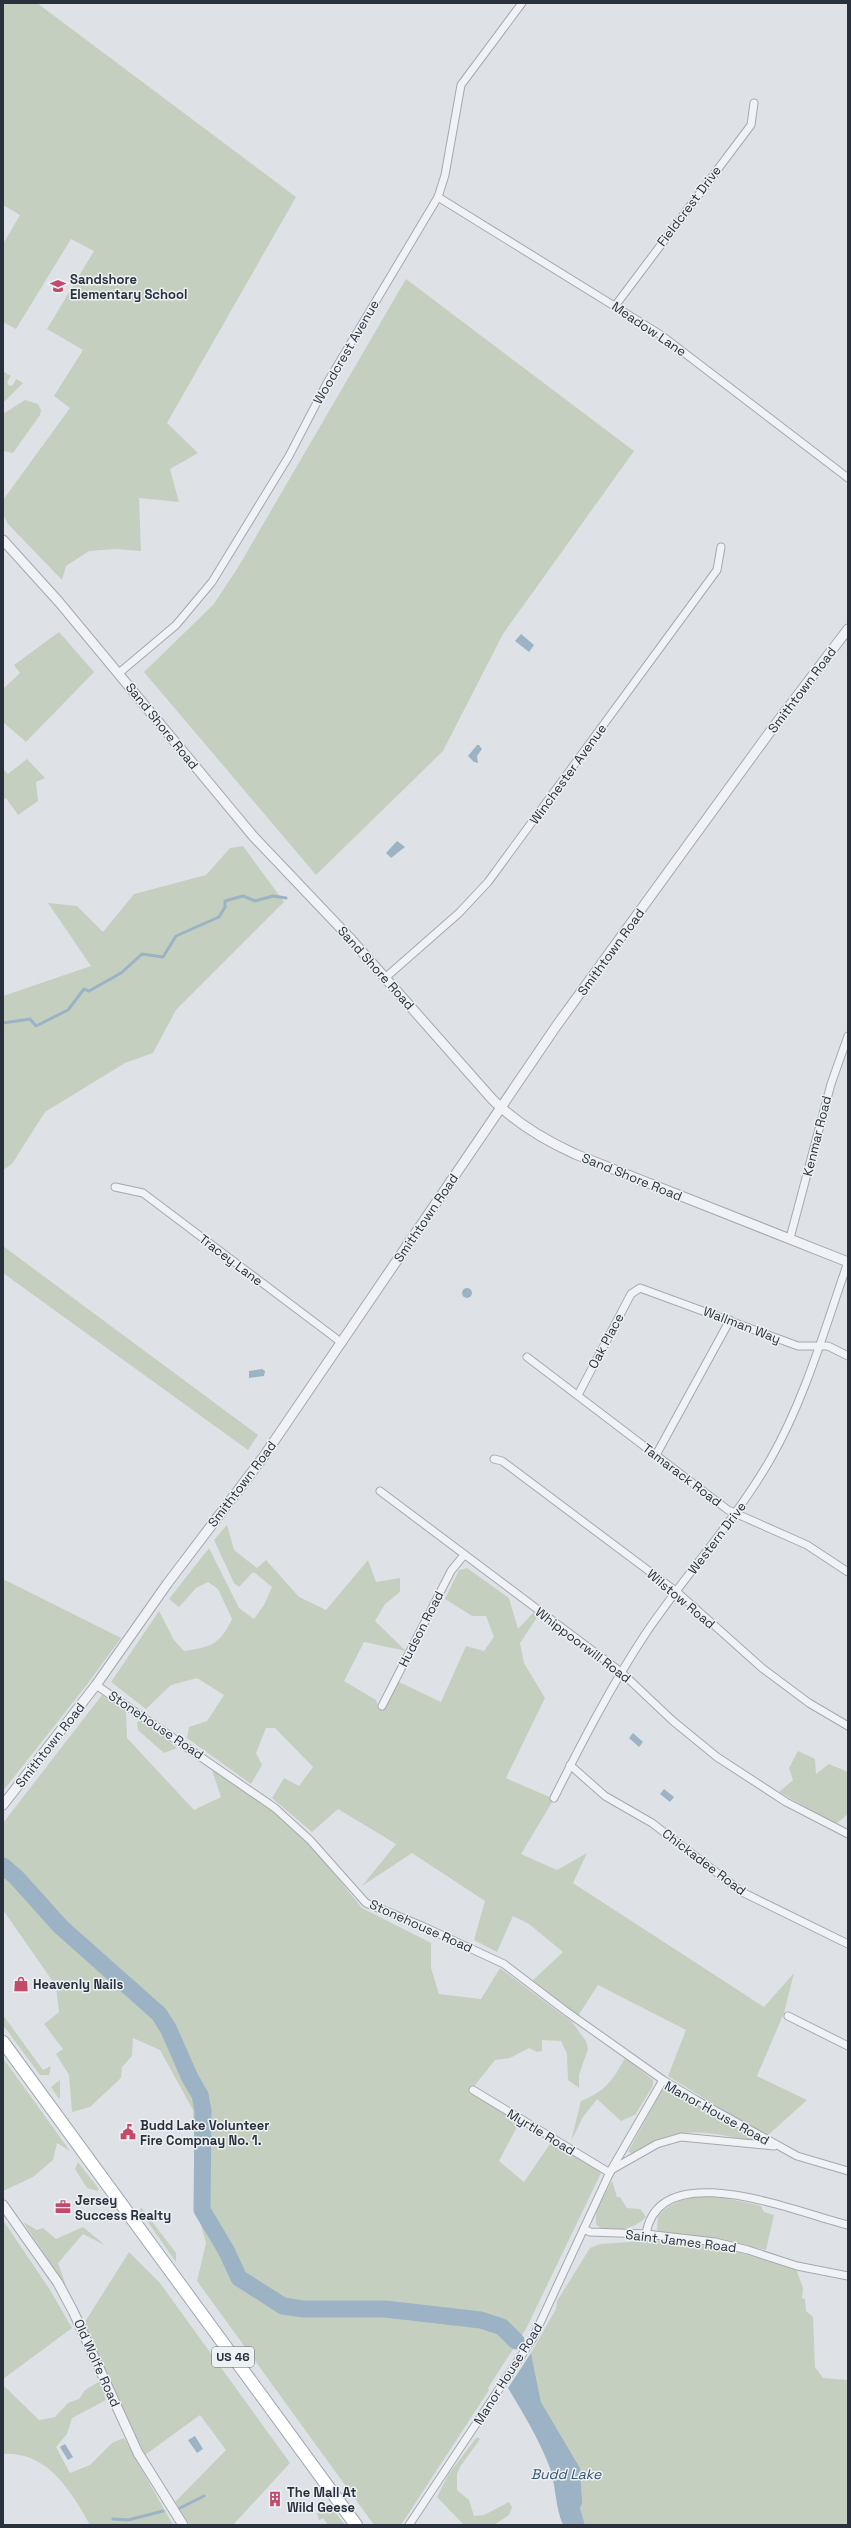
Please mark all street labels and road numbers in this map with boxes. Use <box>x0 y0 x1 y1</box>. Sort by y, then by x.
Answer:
street label: Fieldcrest Drive <box>653 162 725 250</box>
street label: Woodcrest Avenue <box>309 297 383 407</box>
street label: Meadow Lane <box>608 298 690 360</box>
street label: Smithtown Road <box>764 644 840 736</box>
street label: Sand Shore Road <box>122 679 202 773</box>
street label: Winchester Avenue <box>526 720 610 828</box>
street label: Smithtown Road <box>574 905 648 999</box>
street label: Sand Shore Road <box>334 923 418 1013</box>
street label: Kenmar Road <box>799 1094 835 1178</box>
street label: Sand Shore Road <box>579 1149 685 1205</box>
street label: Smithtown Road <box>390 1170 462 1266</box>
street label: Tracey Lane <box>196 1230 266 1290</box>
street label: Wallman Way <box>701 1302 783 1348</box>
street label: Oak Place <box>584 1310 628 1372</box>
street label: Smithtown Road <box>204 1438 280 1530</box>
street label: Tamarack Road <box>639 1440 725 1510</box>
street label: Western Drive <box>684 1498 750 1578</box>
street label: Wilstow Road <box>643 1566 719 1632</box>
street label: Hudson Road <box>395 1588 447 1670</box>
street label: Whippoorwill Road <box>532 1603 634 1687</box>
street label: Stonehouse Road <box>105 1687 207 1763</box>
street label: Smithtown Road <box>11 1699 89 1791</box>
street label: Chickadee Road <box>659 1825 749 1899</box>
street label: Stonehouse Road <box>367 1896 475 1956</box>
street label: Manor House Road <box>662 2077 772 2149</box>
street label: Myrtle Road <box>504 2105 578 2159</box>
street label: Saint James Road <box>625 2226 737 2256</box>
street label: Old Wolfe Road <box>70 2316 124 2410</box>
street label: Manor House Road <box>470 2320 546 2428</box>
road number: US 46 <box>212 2347 254 2367</box>

